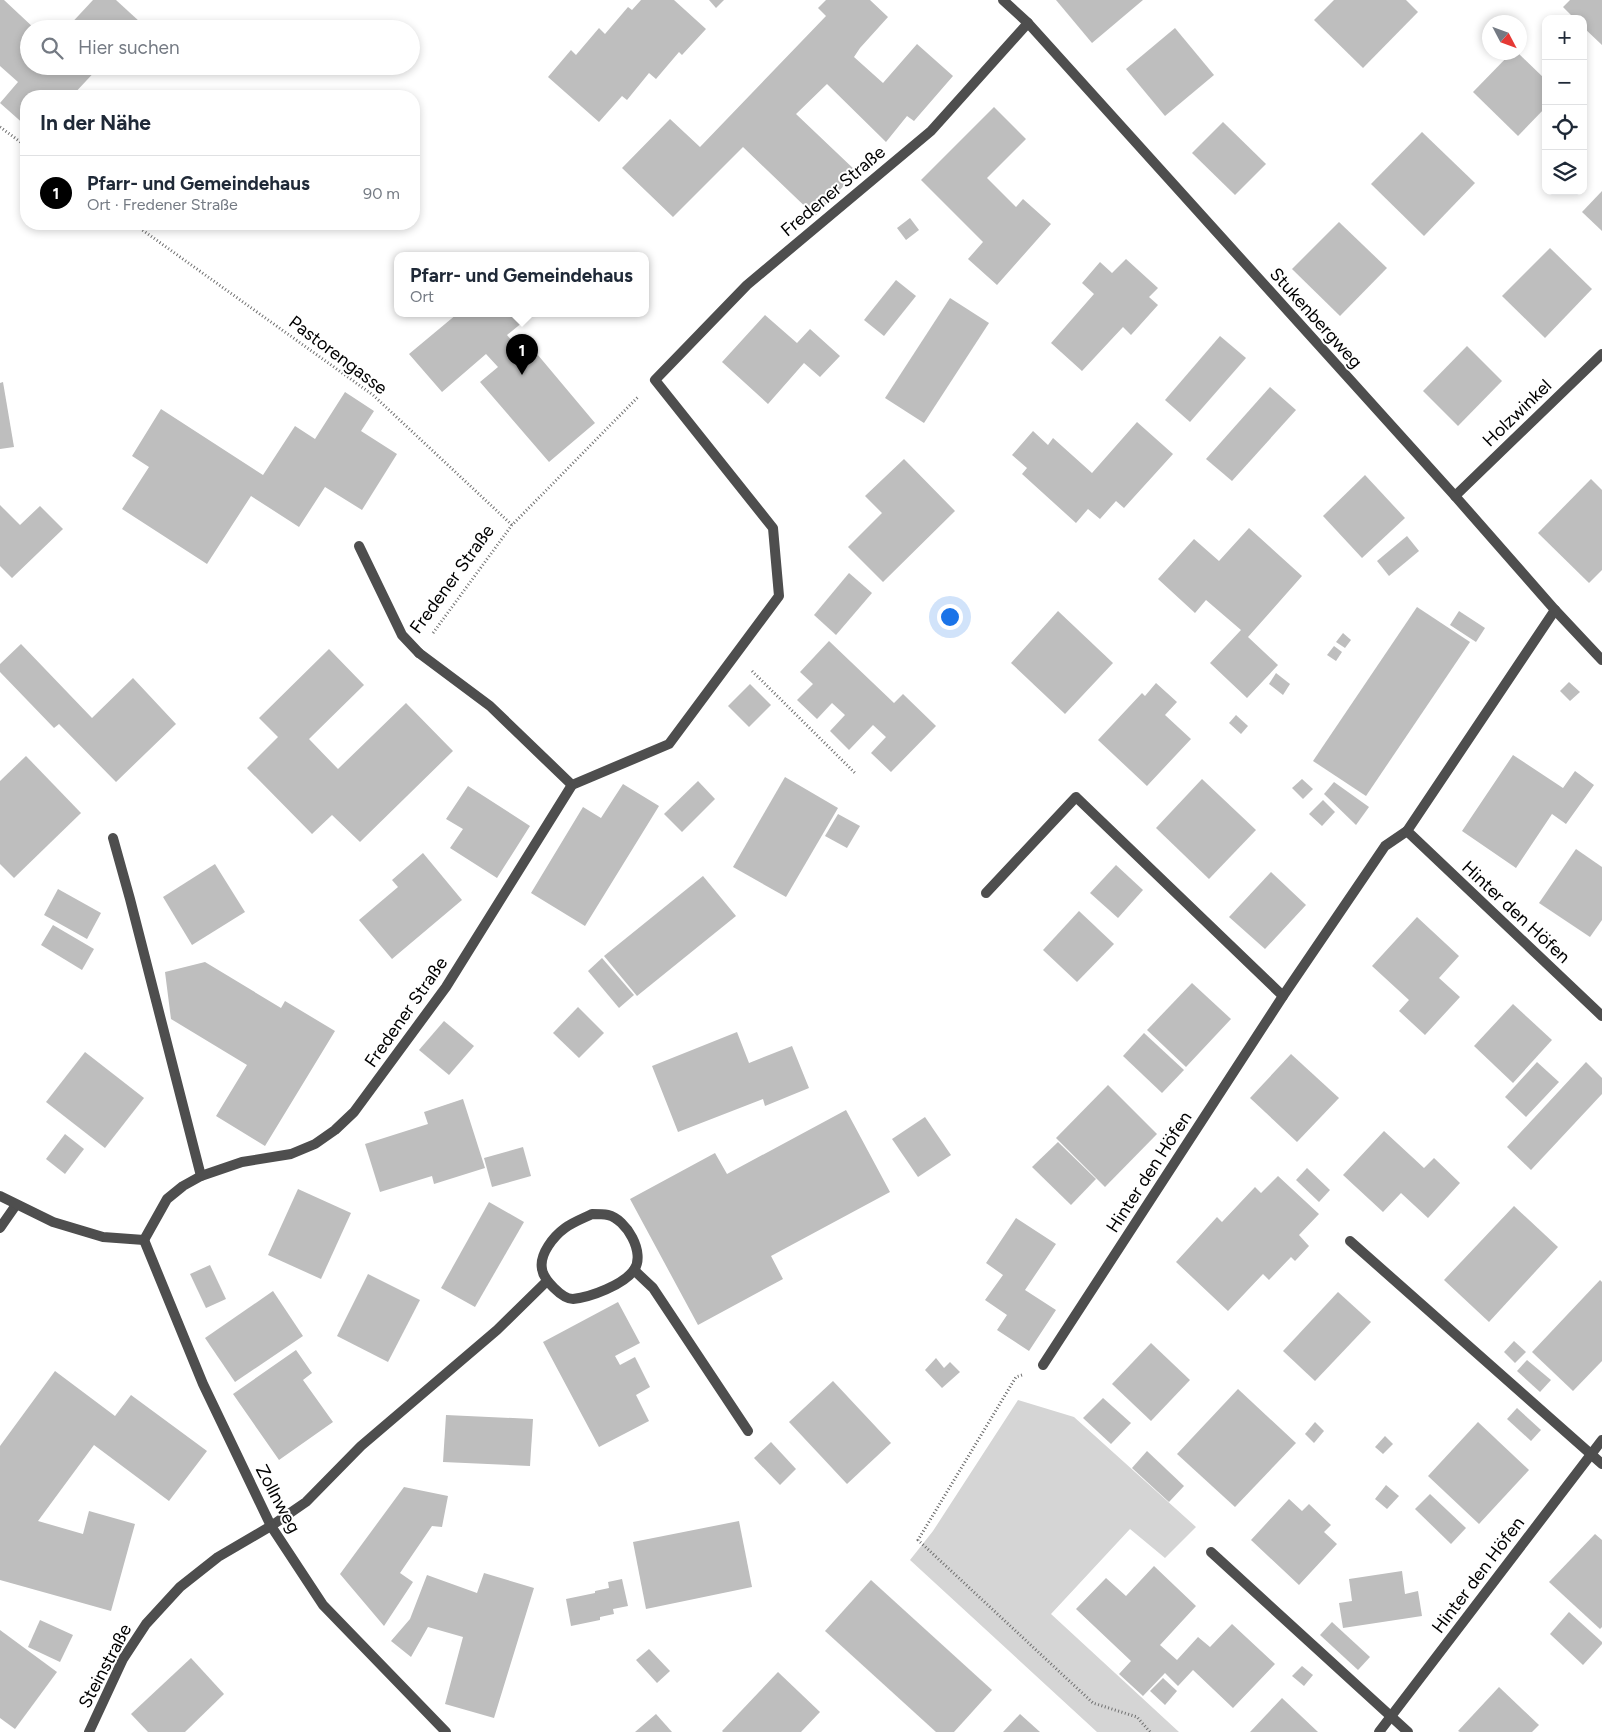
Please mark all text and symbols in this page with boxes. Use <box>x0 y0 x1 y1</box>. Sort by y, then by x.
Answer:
north arrow <box>1482 15 1527 60</box>
map controls <box>1542 15 1587 195</box>
button: + <box>1542 15 1587 60</box>
search box <box>20 20 420 75</box>
icon: search <box>38 34 66 62</box>
text: Hier suchen <box>78 36 179 59</box>
button: − <box>1542 60 1587 105</box>
button: locate <box>1542 105 1587 150</box>
text: In der Nähe <box>40 110 151 135</box>
street label: Fredener Straße <box>776 141 890 241</box>
button: layers <box>1542 150 1587 195</box>
text: Pfarr- und Gemeindehaus <box>87 172 310 195</box>
text: 1 <box>53 184 59 203</box>
text: 90 m <box>363 184 400 203</box>
text: Ort · Fredener Straße <box>87 195 238 214</box>
popup <box>394 252 649 317</box>
street label: Stukenbergweg <box>1265 263 1367 373</box>
text: Pfarr- und Gemeindehaus <box>410 264 633 287</box>
text: Ort <box>410 287 434 306</box>
street label: Pastorengasse <box>285 311 392 399</box>
pin: 1 <box>506 334 538 375</box>
street label: Holzwinkel <box>1478 375 1556 451</box>
street label: Fredener Straße <box>405 520 499 638</box>
your location <box>937 604 963 630</box>
street label: Hinter den Höfen <box>1457 856 1575 968</box>
street label: Fredener Straße <box>360 953 452 1071</box>
street label: Hinter den Höfen <box>1102 1107 1196 1237</box>
street label: Zollnweg <box>251 1461 305 1537</box>
street label: Hinter den Höfen <box>1427 1512 1529 1638</box>
street label: Steinstraße <box>74 1620 136 1712</box>

